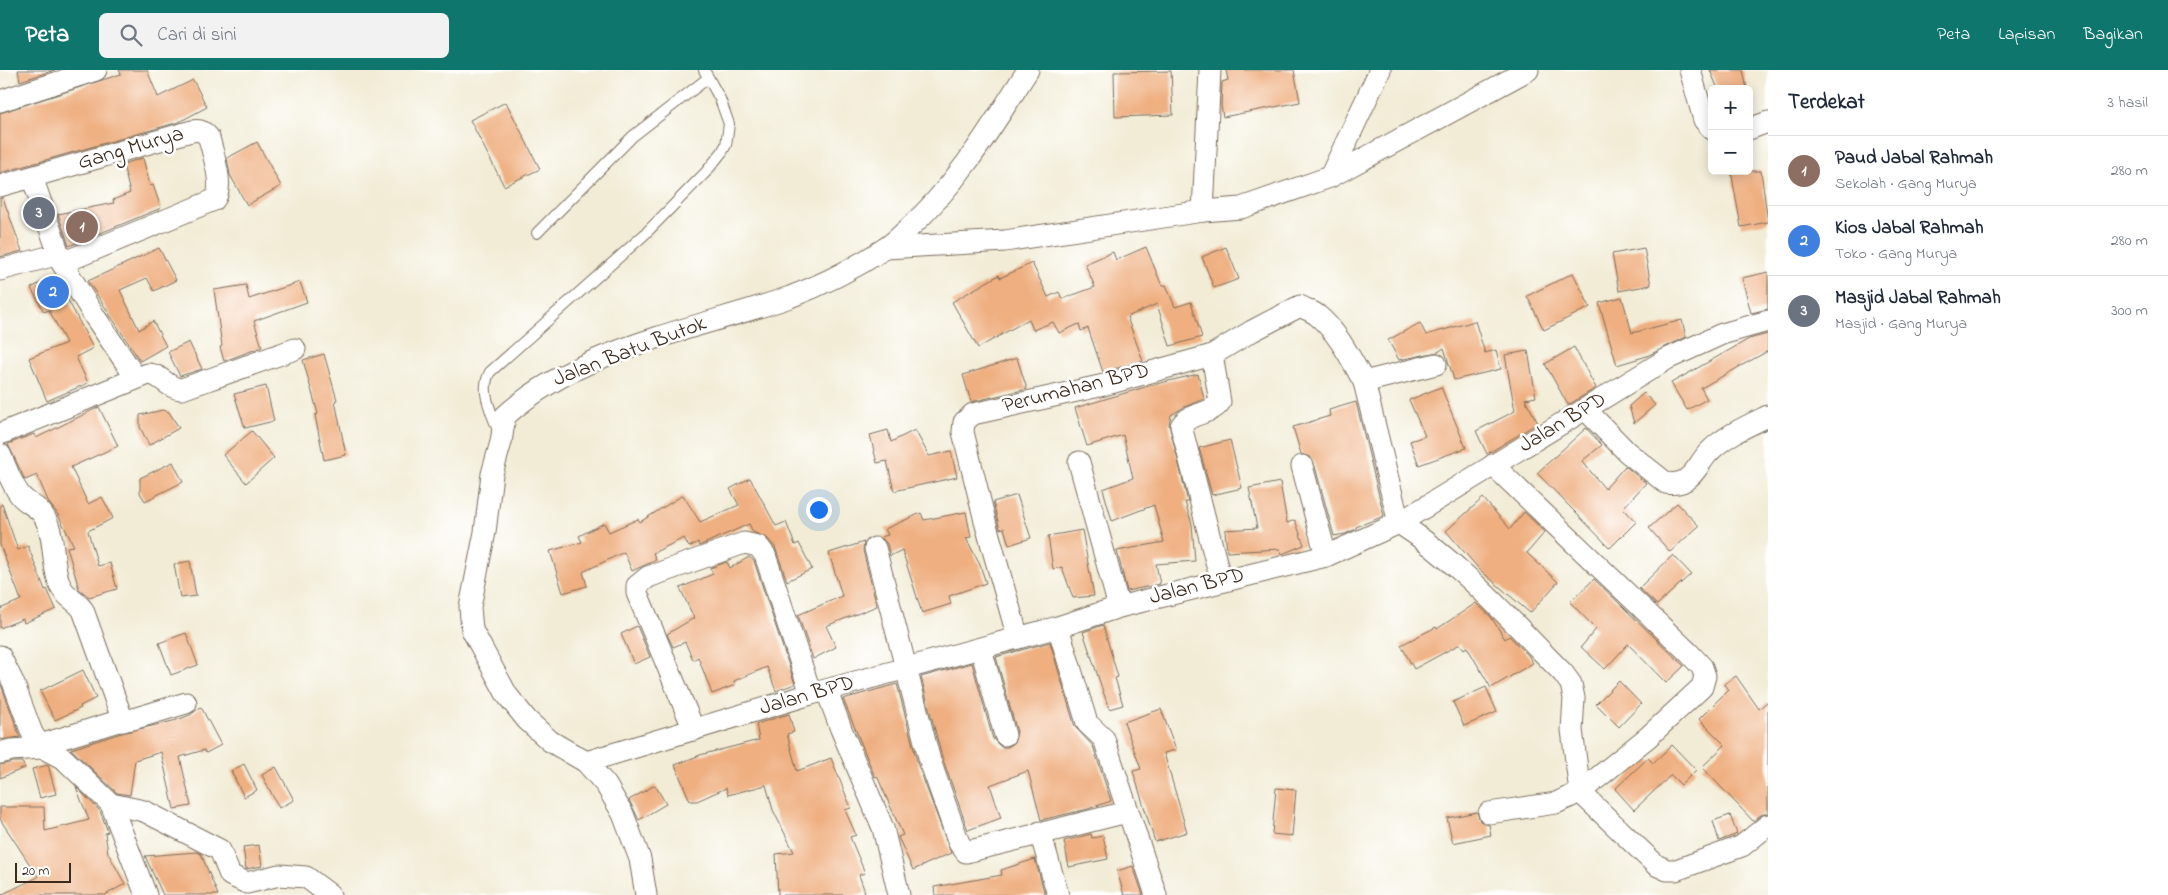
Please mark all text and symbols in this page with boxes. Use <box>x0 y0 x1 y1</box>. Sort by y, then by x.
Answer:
search box <box>99 13 449 58</box>
text: Peta <box>25 18 69 53</box>
icon: search <box>117 21 145 49</box>
text: Cari di sini <box>157 22 237 49</box>
text: Peta <box>1937 22 1970 48</box>
text: Lapisan <box>1998 22 2055 48</box>
text: Bagikan <box>2083 22 2143 48</box>
map controls <box>1708 85 1753 175</box>
button: + <box>1708 85 1753 130</box>
text: Terdekat <box>1788 88 1865 118</box>
text: 3 hasil <box>2107 91 2148 115</box>
street label: Gang Murya <box>74 119 188 180</box>
button: − <box>1708 130 1753 175</box>
text: Paud Jabal Rahmah <box>1835 145 1993 172</box>
text: 1 <box>1801 159 1807 183</box>
text: 280 m <box>2111 159 2148 183</box>
text: Sekolah · Gang Murya <box>1835 172 1977 196</box>
pin: 3 <box>23 194 55 232</box>
pin: 1 <box>66 208 98 246</box>
text: Kios Jabal Rahmah <box>1835 215 1984 242</box>
text: 2 <box>1800 229 1808 253</box>
text: 280 m <box>2111 229 2148 253</box>
text: Toko · Gang Murya <box>1835 242 1957 266</box>
pin: 2 <box>37 273 69 311</box>
text: Masjid Jabal Rahmah <box>1835 285 2001 312</box>
text: 3 <box>1801 299 1807 323</box>
text: 300 m <box>2111 299 2148 323</box>
street label: Jalan Batu Butok <box>549 308 712 396</box>
text: Masjid · Gang Murya <box>1835 312 1967 336</box>
street label: Perumahan BPD <box>999 355 1153 423</box>
street label: Jalan BPD <box>1513 384 1613 462</box>
your location <box>806 497 832 523</box>
street label: Jalan BPD <box>1146 560 1248 614</box>
street label: Jalan BPD <box>756 667 858 725</box>
scale bar <box>15 860 71 883</box>
text: 20 m <box>22 861 49 882</box>

